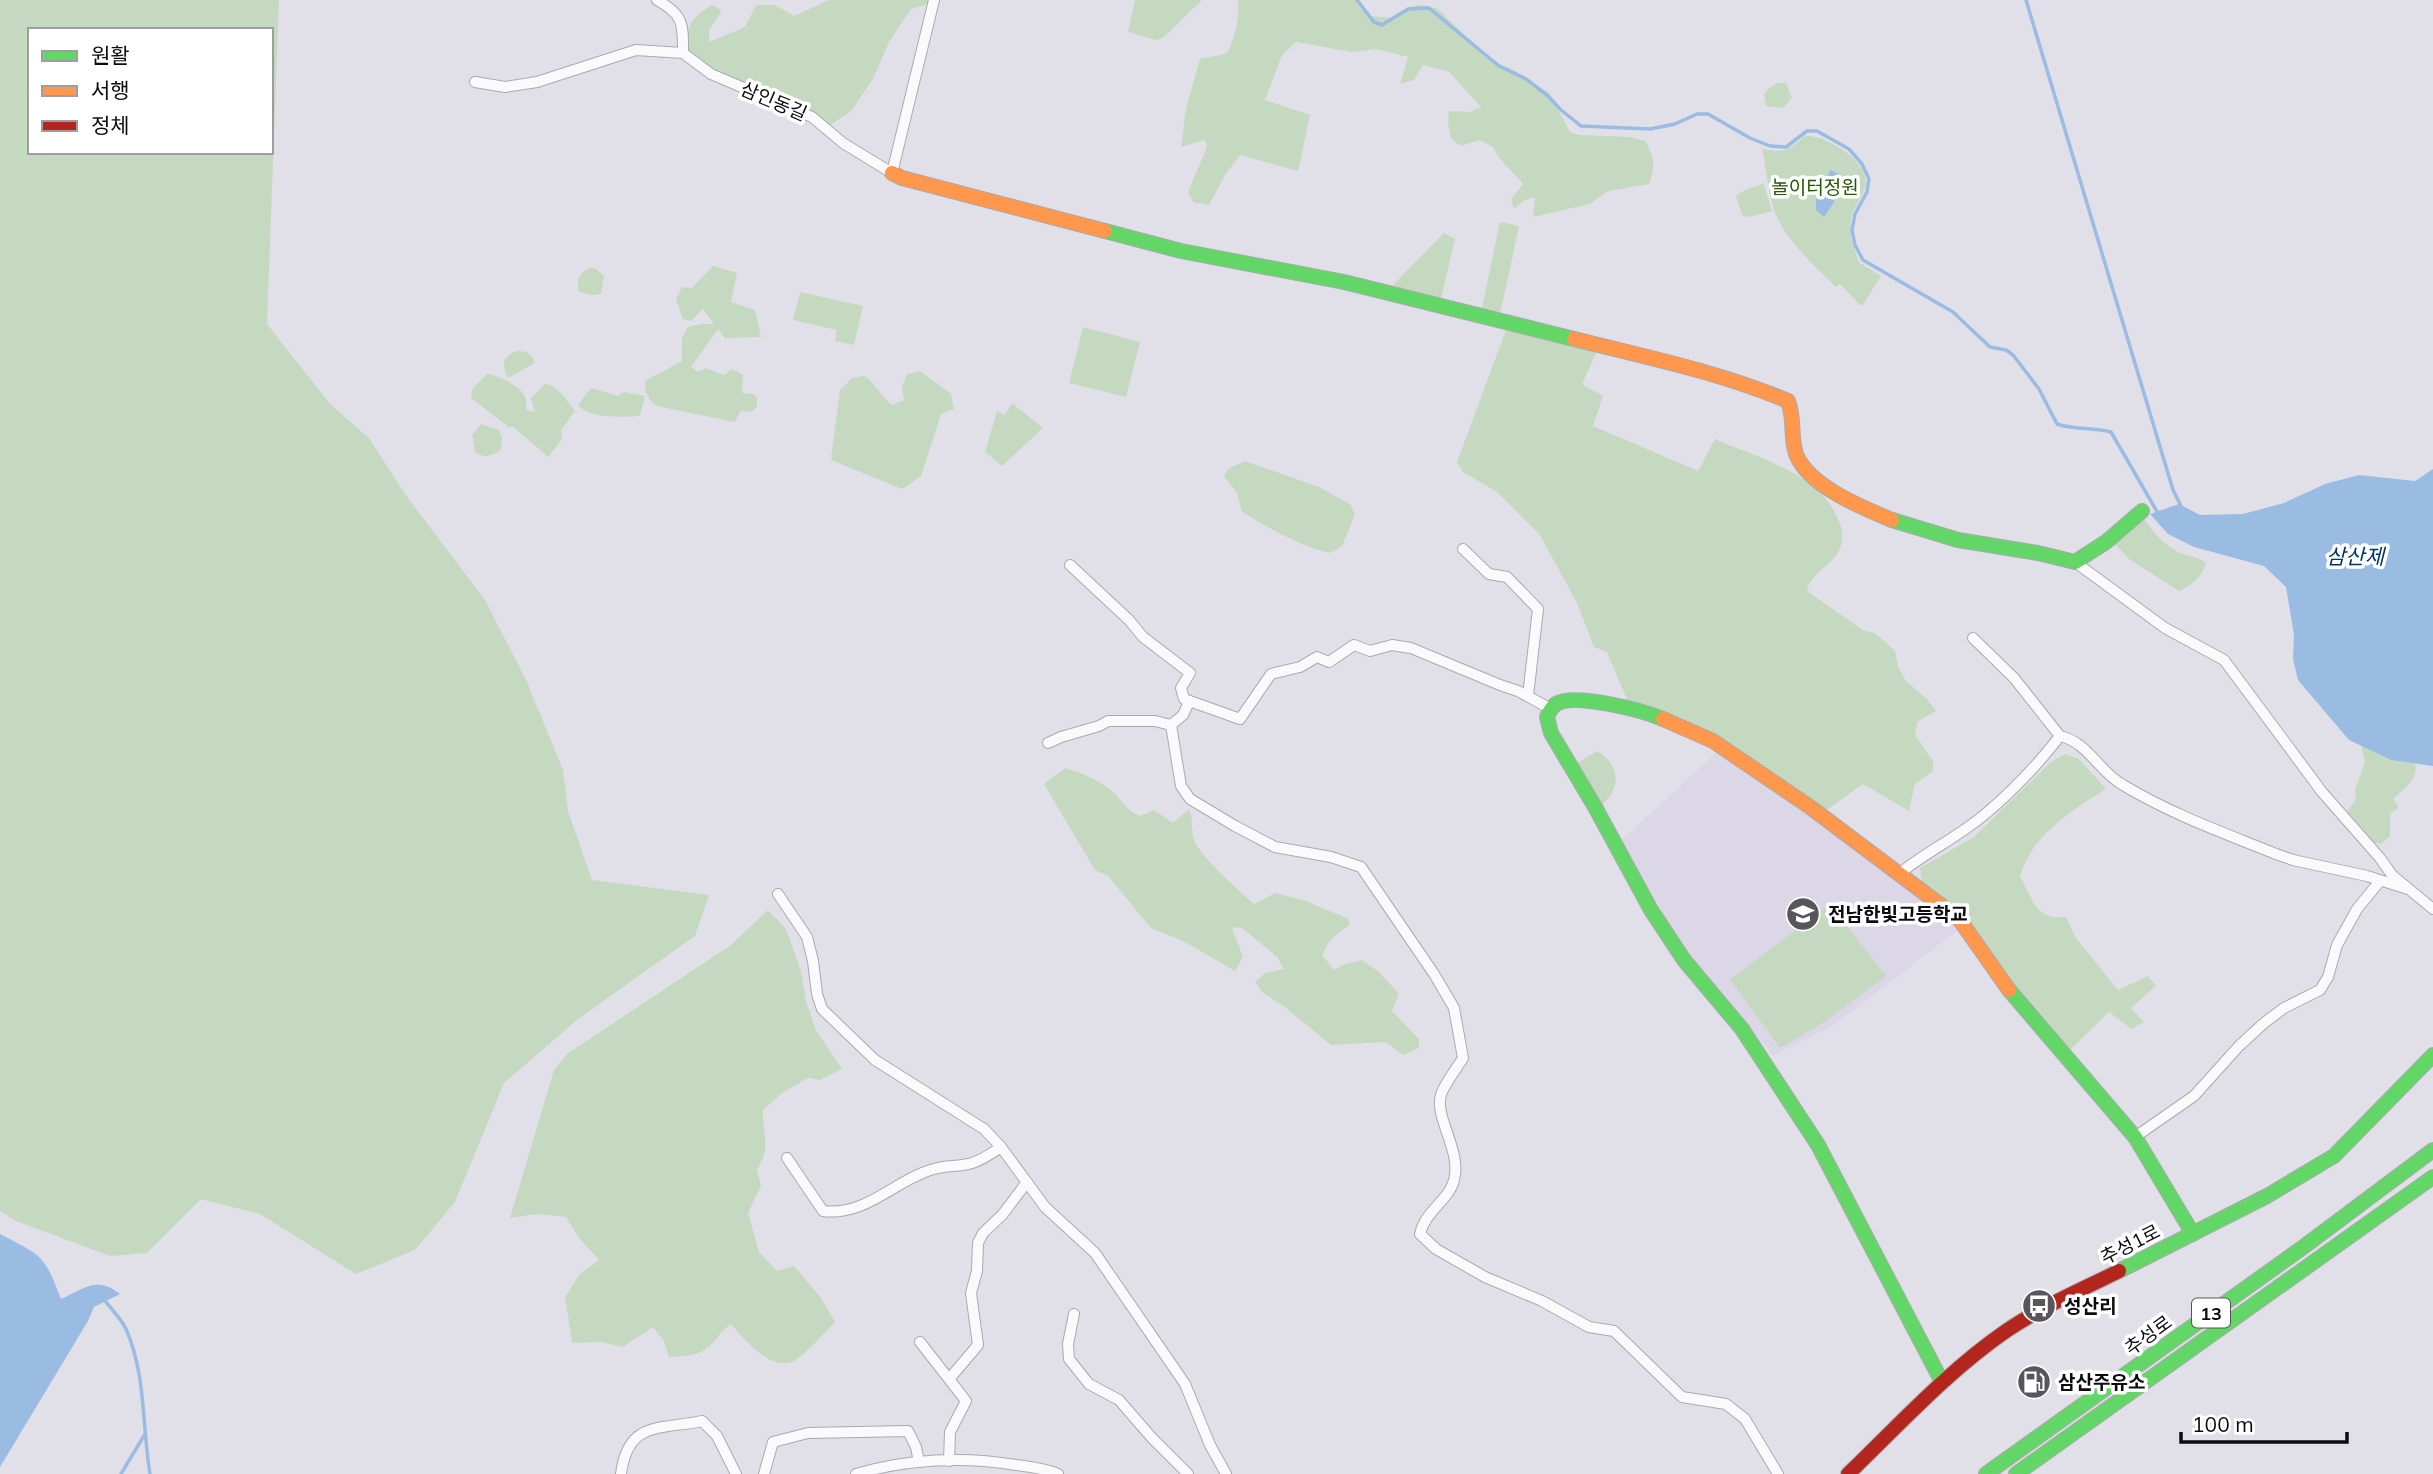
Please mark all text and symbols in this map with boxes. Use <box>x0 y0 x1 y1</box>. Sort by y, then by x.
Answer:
legend <box>28 28 273 154</box>
text: 원활 <box>91 42 130 68</box>
street label: 삼인동길 <box>737 76 811 126</box>
text: 서행 <box>91 77 130 103</box>
text: 정체 <box>91 112 130 138</box>
park label: 놀이터정원 <box>1771 175 1859 199</box>
water label: 삼산제 <box>2326 543 2387 569</box>
school or university icon: 전남한빛고등학교 <box>1784 895 1822 933</box>
place label: 전남한빛고등학교 <box>1828 902 1968 926</box>
street label: 추성1로 <box>2096 1219 2164 1269</box>
bus stop icon: 성산리 <box>2020 1287 2058 1325</box>
place label: 성산리 <box>2064 1294 2116 1318</box>
road number: 13 <box>2192 1298 2230 1328</box>
street label: 추성로 <box>2120 1310 2176 1360</box>
fuel station icon: 삼산주유소 <box>2015 1363 2053 1401</box>
place label: 삼산주유소 <box>2058 1370 2145 1394</box>
scale bar <box>2181 1400 2347 1444</box>
text: 100 m <box>2192 1411 2254 1437</box>

